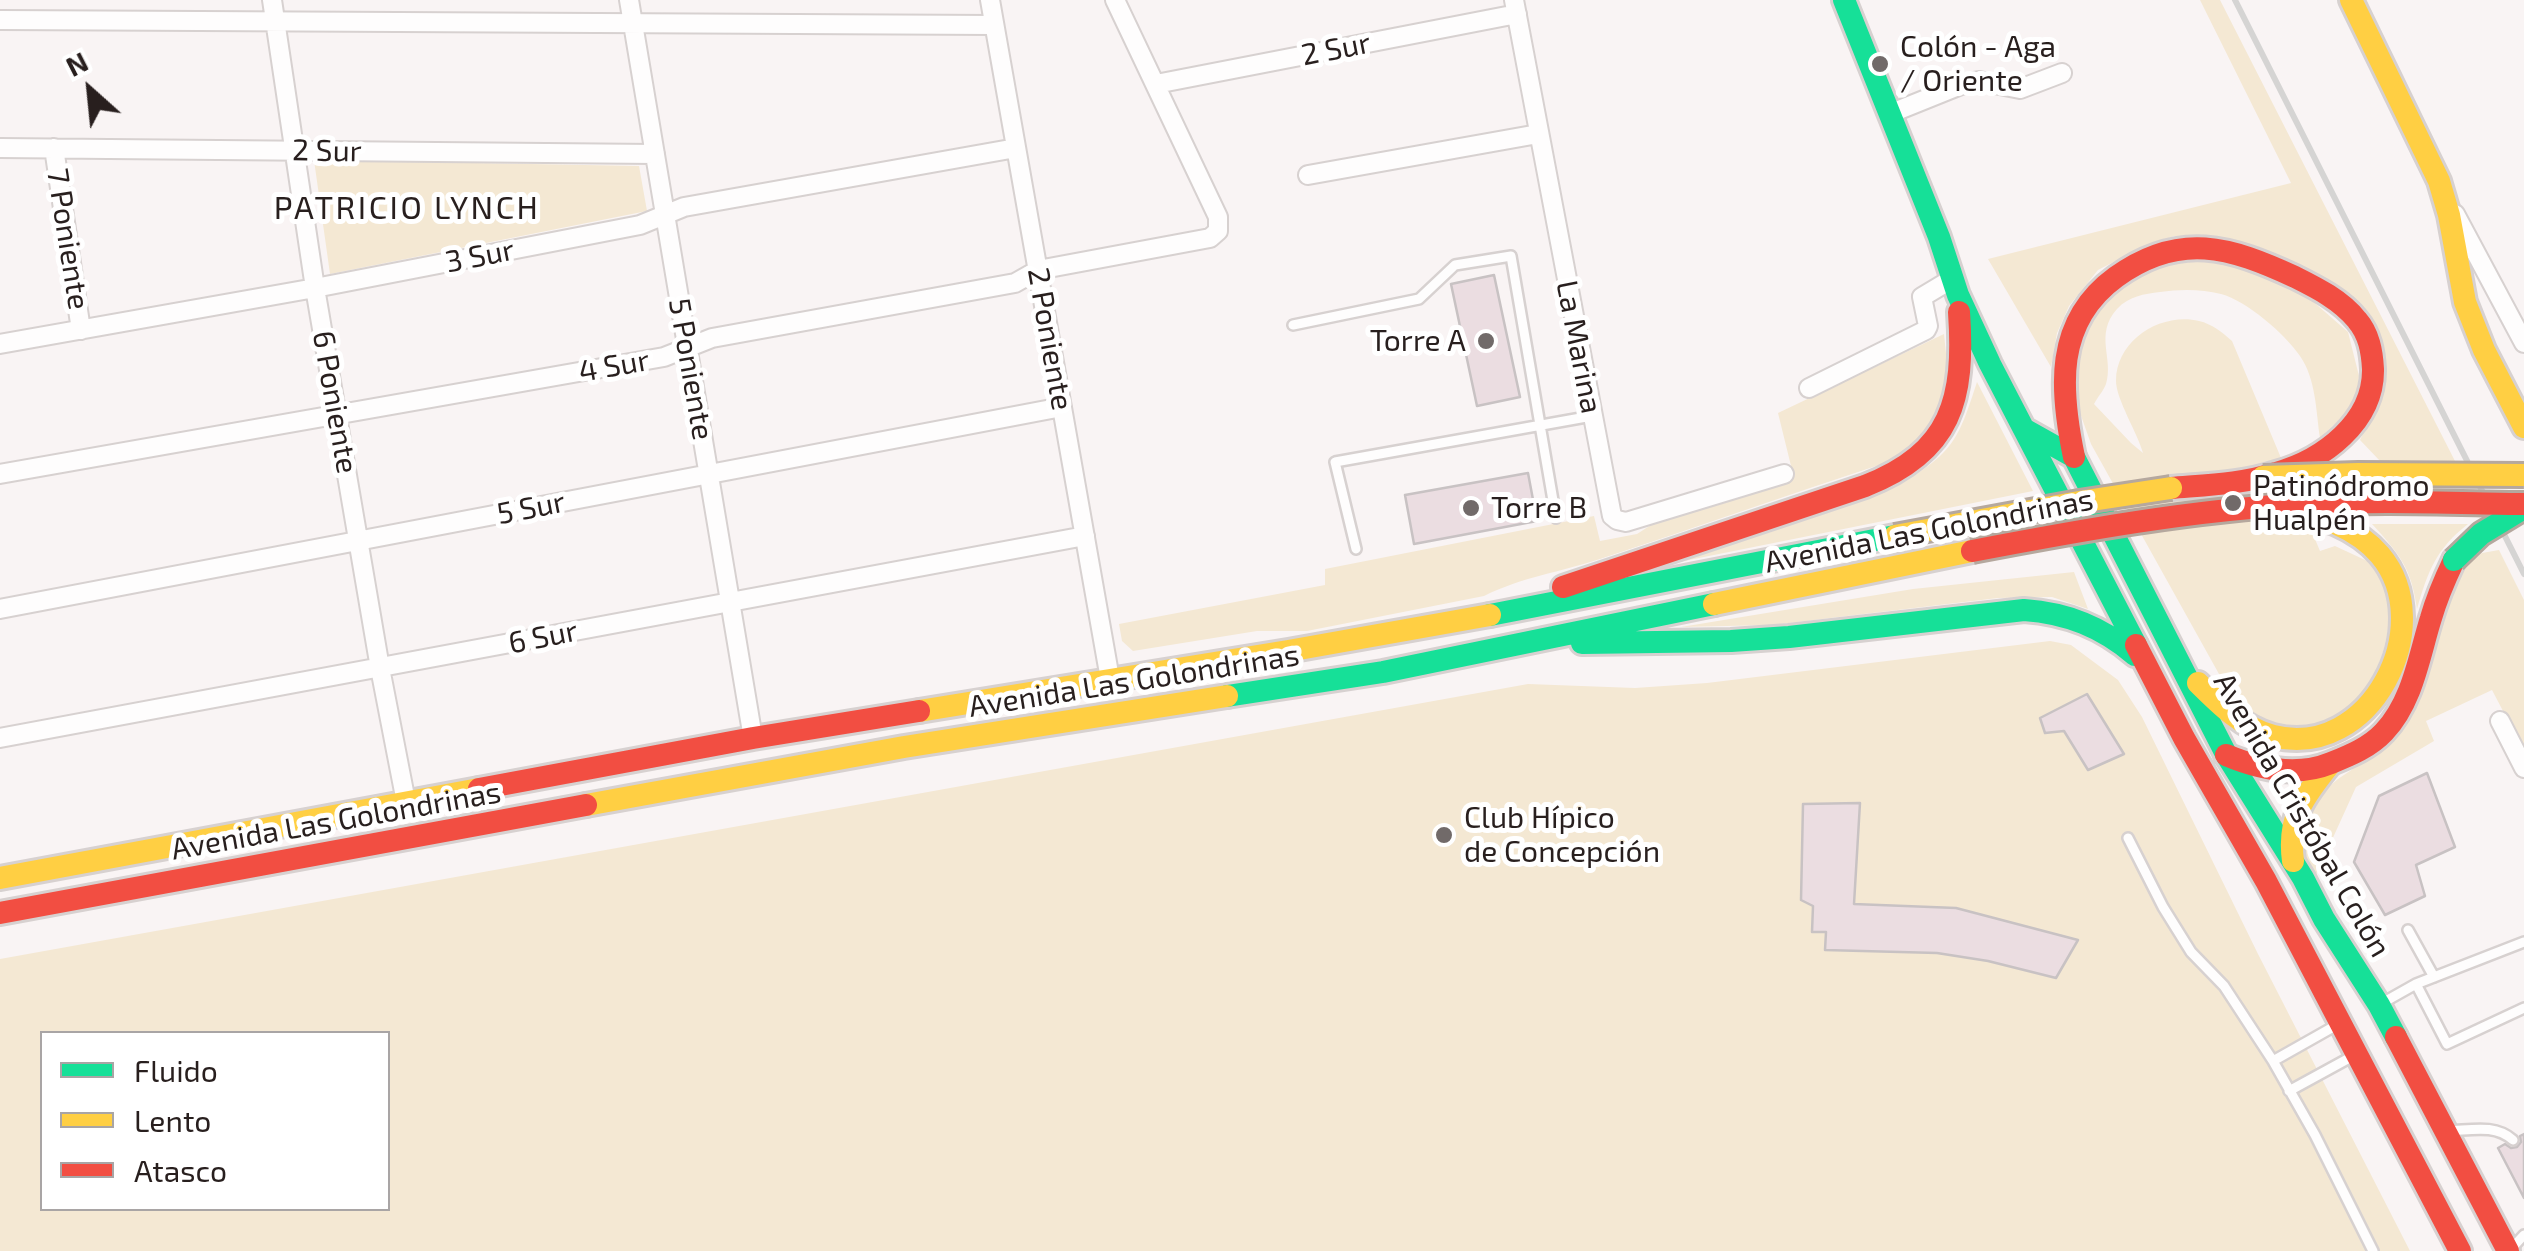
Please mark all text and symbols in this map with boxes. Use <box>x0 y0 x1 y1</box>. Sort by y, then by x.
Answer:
street label: 2 Sur <box>1298 25 1374 73</box>
place label: Colón - Aga / Oriente <box>1900 29 2056 100</box>
north arrow <box>40 40 140 140</box>
text: N <box>60 44 93 83</box>
marker: Colón - Aga / Oriente <box>1869 53 1891 75</box>
street label: 2 Sur <box>292 132 362 170</box>
street label: 7 Poniente <box>39 166 97 312</box>
district label: PATRICIO LYNCH <box>274 189 540 227</box>
street label: 3 Sur <box>443 232 517 280</box>
street label: 2 Poniente <box>1020 265 1080 413</box>
street label: La Marina <box>1548 277 1610 417</box>
street label: 5 Poniente <box>661 295 721 443</box>
place label: Torre A <box>1370 323 1466 359</box>
street label: 6 Poniente <box>305 328 365 476</box>
marker: Torre A <box>1475 330 1497 352</box>
street label: 4 Sur <box>576 342 652 390</box>
place label: Patinódromo Hualpén <box>2253 468 2430 538</box>
street label: Avenida Las Golondrinas <box>1762 481 2096 581</box>
street label: 5 Sur <box>494 484 568 532</box>
place label: Torre B <box>1491 490 1587 526</box>
marker: Patinódromo Hualpén <box>2222 492 2244 514</box>
marker: Torre B <box>1460 497 1482 519</box>
street label: 6 Sur <box>505 613 581 661</box>
street label: Avenida Las Golondrinas <box>966 637 1302 725</box>
street label: Avenida Cristóbal Colón <box>2206 667 2398 963</box>
street label: Avenida Las Golondrinas <box>168 774 504 868</box>
place label: Club Hípico de Concepción <box>1464 800 1660 870</box>
marker: Club Hípico de Concepción <box>1433 824 1455 846</box>
legend <box>40 1031 390 1211</box>
text: Fluido <box>134 1052 218 1088</box>
text: Lento <box>134 1102 211 1138</box>
text: Atasco <box>134 1152 227 1188</box>

